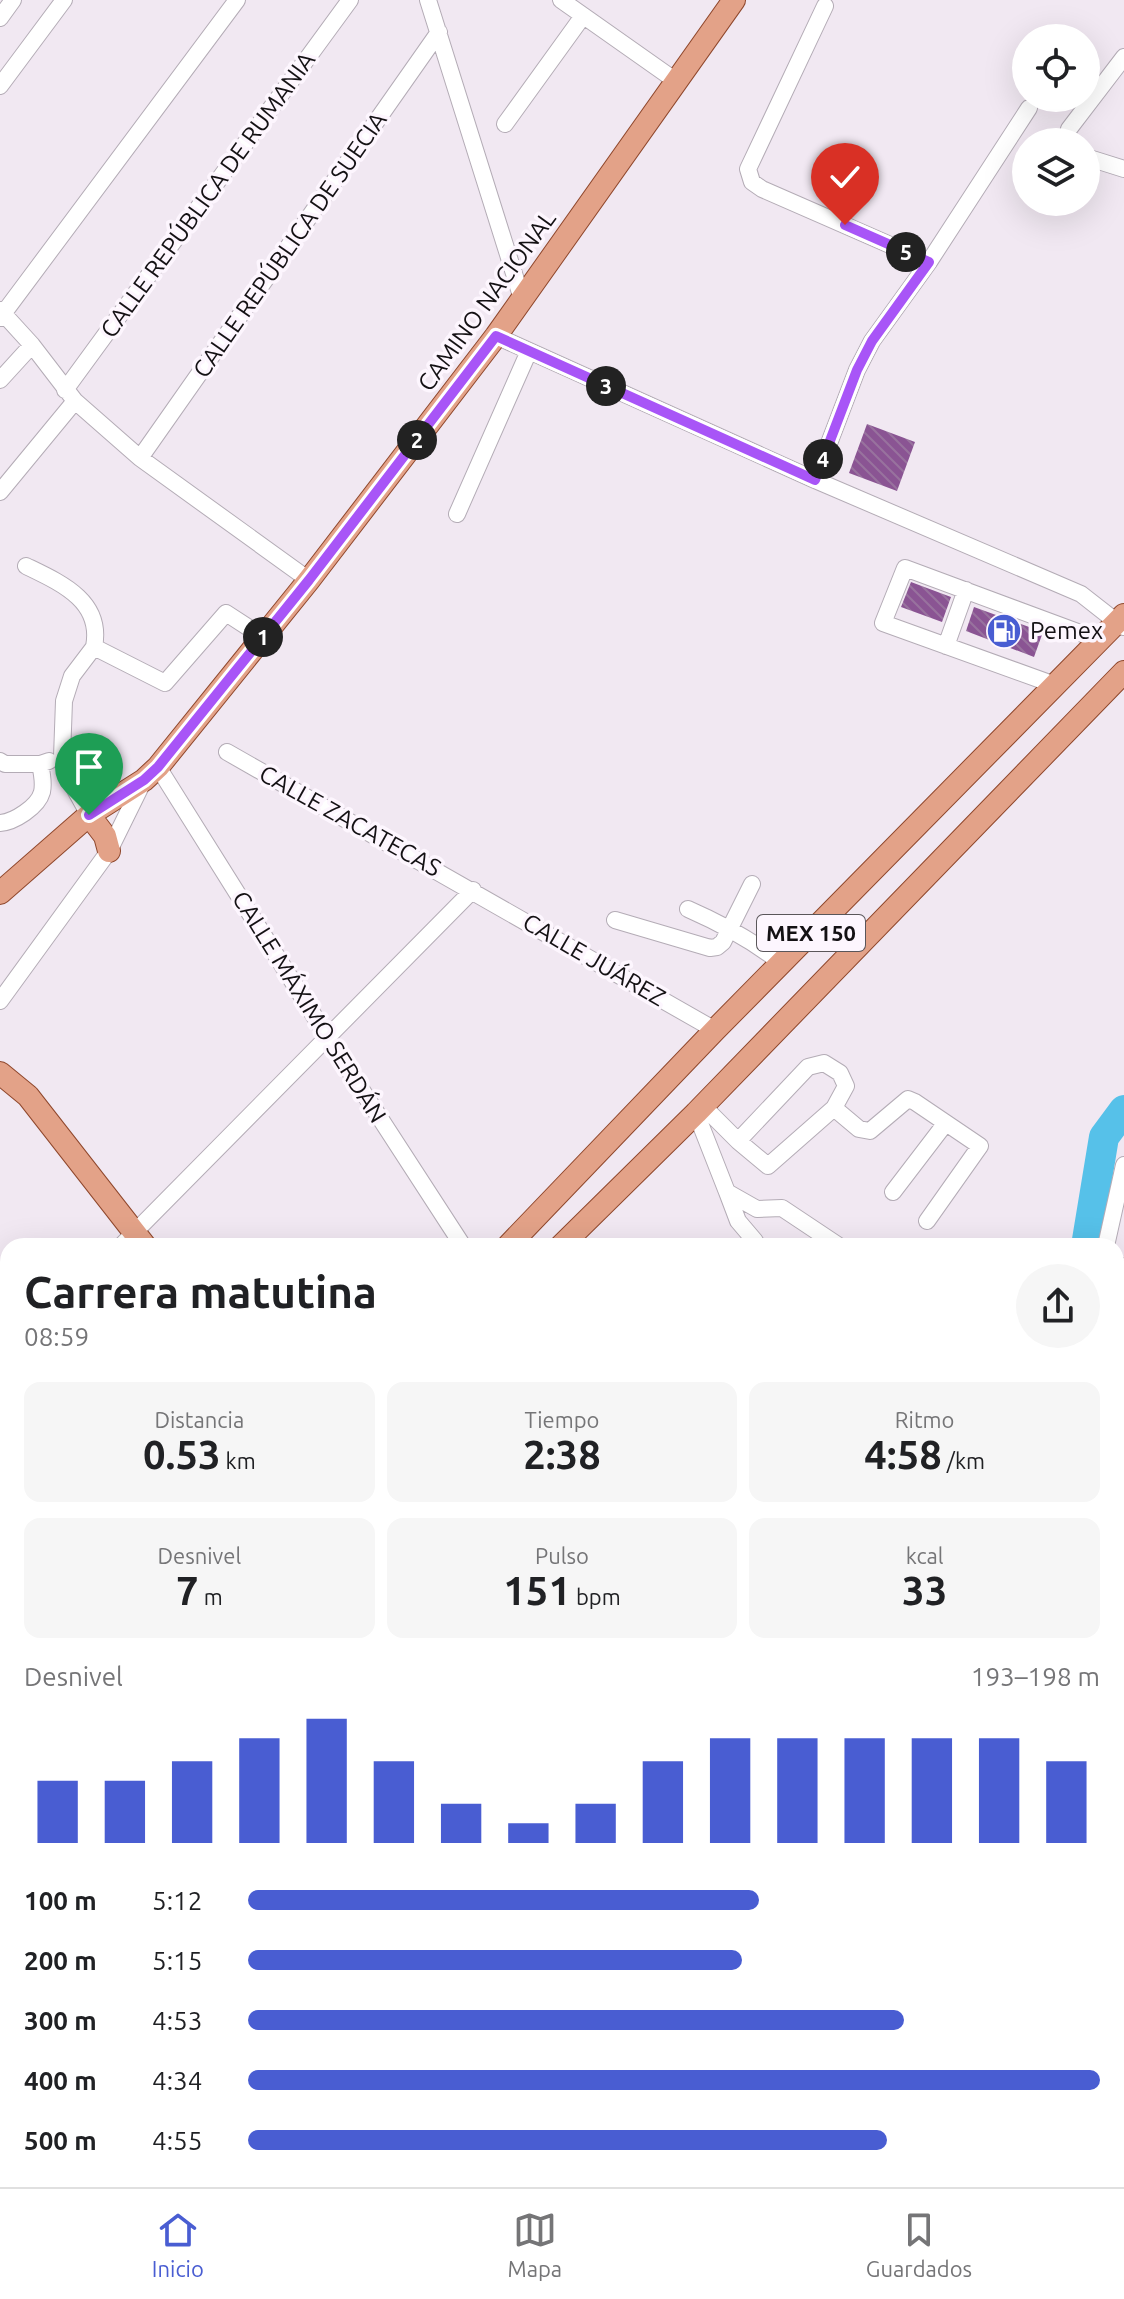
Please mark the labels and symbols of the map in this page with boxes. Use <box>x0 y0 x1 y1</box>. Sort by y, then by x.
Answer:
street label: CALLE REPÚBLICA DE RUMANIA <box>94 46 320 343</box>
street label: CALLE REPÚBLICA DE SUECIA <box>187 106 392 383</box>
pin <box>811 143 879 225</box>
street label: CAMINO NACIONAL <box>412 205 561 396</box>
pin: 5 <box>886 232 926 272</box>
pin: 3 <box>586 366 626 406</box>
pin: 2 <box>397 420 437 460</box>
pin: 4 <box>803 439 843 479</box>
fuel station icon: Pemex <box>985 612 1023 650</box>
pin: 1 <box>243 617 283 657</box>
place label: Pemex <box>1030 617 1103 644</box>
pin <box>55 733 123 815</box>
street label: CALLE ZACATECAS <box>255 759 446 882</box>
street label: CALLE MÁXIMO SERDÁN <box>227 886 393 1127</box>
street label: CALLE JUÁREZ <box>518 907 671 1011</box>
road number: MEX 150 <box>757 915 865 951</box>

